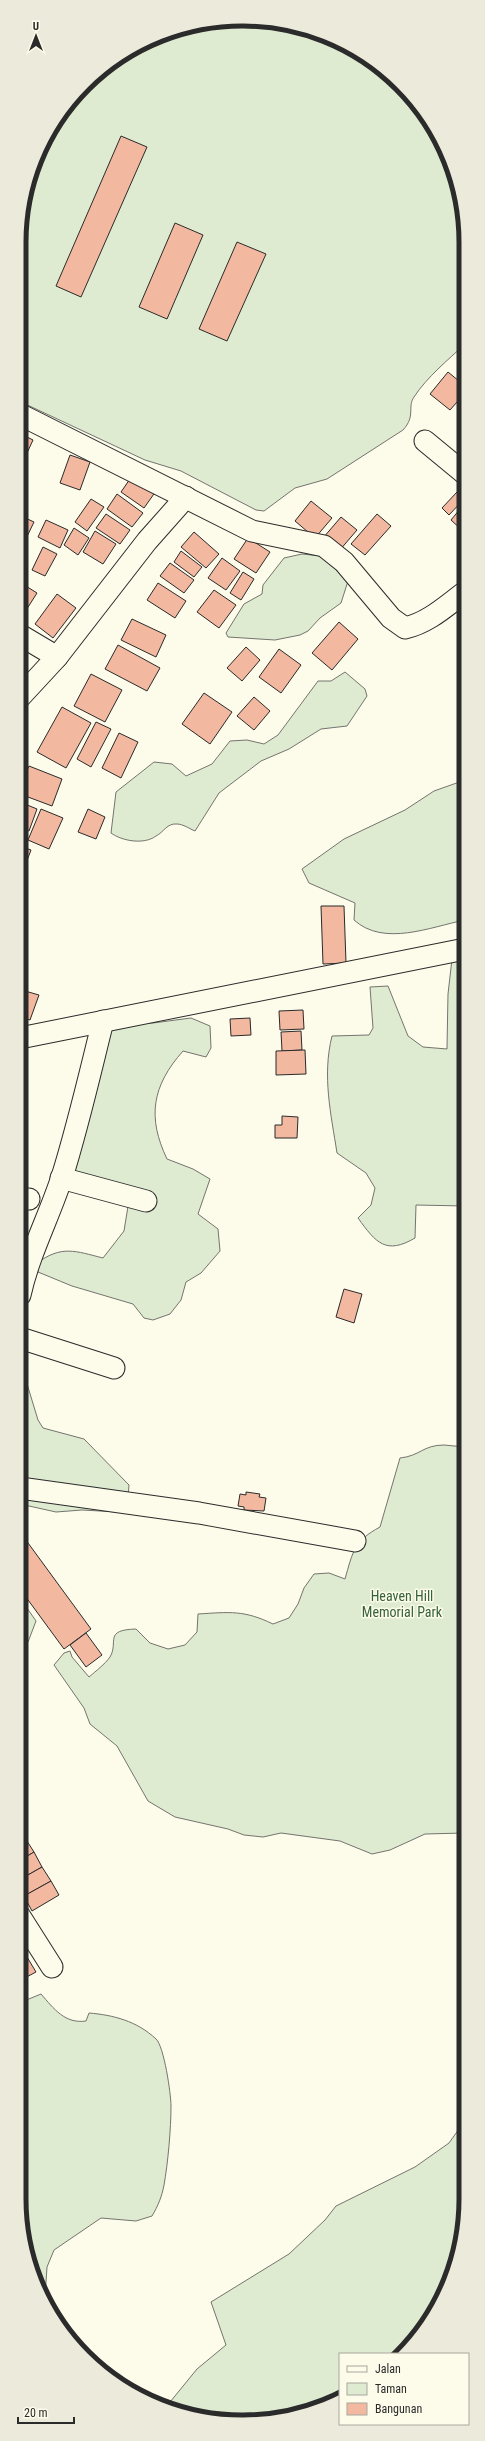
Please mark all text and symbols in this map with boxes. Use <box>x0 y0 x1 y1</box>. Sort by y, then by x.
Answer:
north arrow <box>16 16 56 56</box>
text: U <box>33 20 39 33</box>
park label: Heaven Hill Memorial Park <box>362 1588 443 1620</box>
legend <box>339 2353 469 2425</box>
text: Jalan <box>375 2362 401 2376</box>
text: Taman <box>375 2382 407 2396</box>
scale bar <box>18 2399 74 2425</box>
text: Bangunan <box>375 2402 422 2416</box>
text: 20 m <box>24 2406 48 2420</box>

